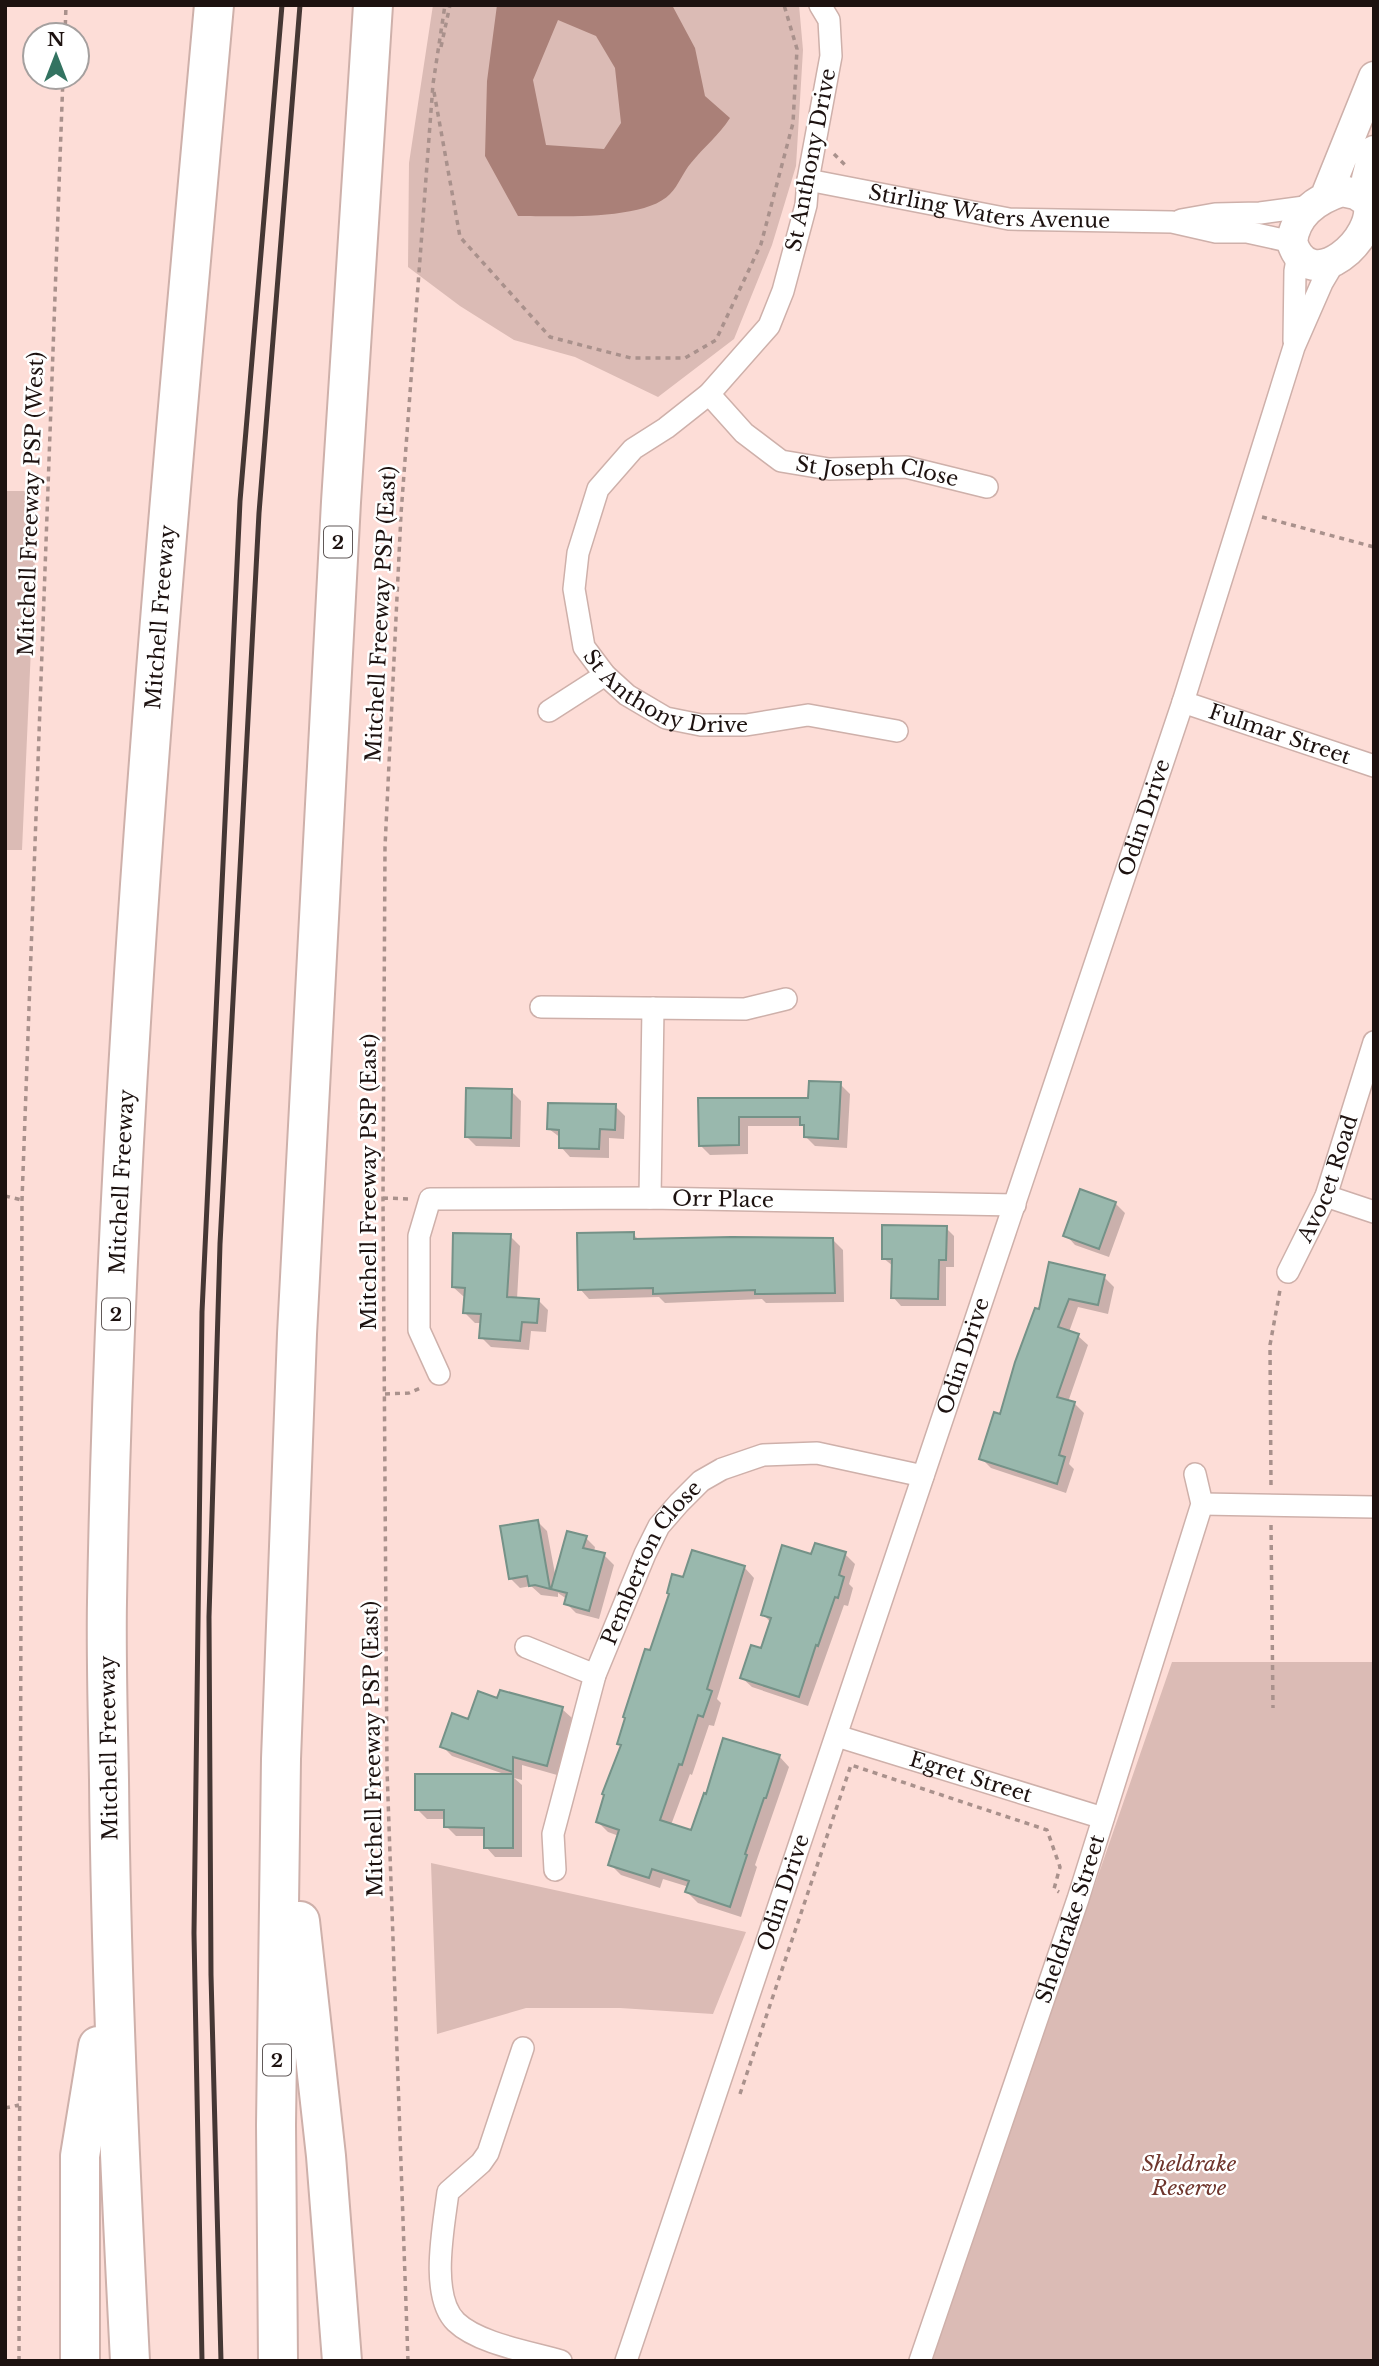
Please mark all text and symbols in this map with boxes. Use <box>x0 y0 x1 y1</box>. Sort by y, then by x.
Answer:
north arrow <box>21 21 91 91</box>
text: N <box>47 28 65 51</box>
street label: St Anthony Drive <box>780 66 842 254</box>
street label: Stirling Waters Avenue <box>866 179 1110 234</box>
street label: Mitchell Freeway PSP (West) <box>13 351 49 657</box>
street label: St Joseph Close <box>794 451 961 492</box>
street label: Mitchell Freeway PSP (East) <box>360 465 402 763</box>
street label: Mitchell Freeway <box>140 523 181 710</box>
road number: 2 <box>324 526 352 558</box>
street label: St Anthony Drive <box>577 644 748 739</box>
street label: Fulmar Street <box>1205 699 1354 770</box>
street label: Odin Drive <box>1112 756 1176 880</box>
street label: Mitchell Freeway PSP (East) <box>356 1034 382 1330</box>
street label: Mitchell Freeway <box>104 1088 140 1275</box>
street label: Avocet Road <box>1292 1112 1363 1248</box>
street label: Orr Place <box>672 1185 774 1213</box>
street label: Odin Drive <box>932 1294 995 1418</box>
road number: 2 <box>102 1298 130 1330</box>
street label: Pemberton Close <box>596 1475 707 1649</box>
street label: Mitchell Freeway PSP (East) <box>357 1601 389 1897</box>
street label: Mitchell Freeway <box>94 1655 124 1841</box>
street label: Egret Street <box>906 1746 1035 1808</box>
street label: Odin Drive <box>752 1831 815 1955</box>
street label: Sheldrake Street <box>1030 1831 1110 2007</box>
road number: 2 <box>263 2044 291 2076</box>
park label: Sheldrake Reserve <box>1142 2151 1237 2201</box>

